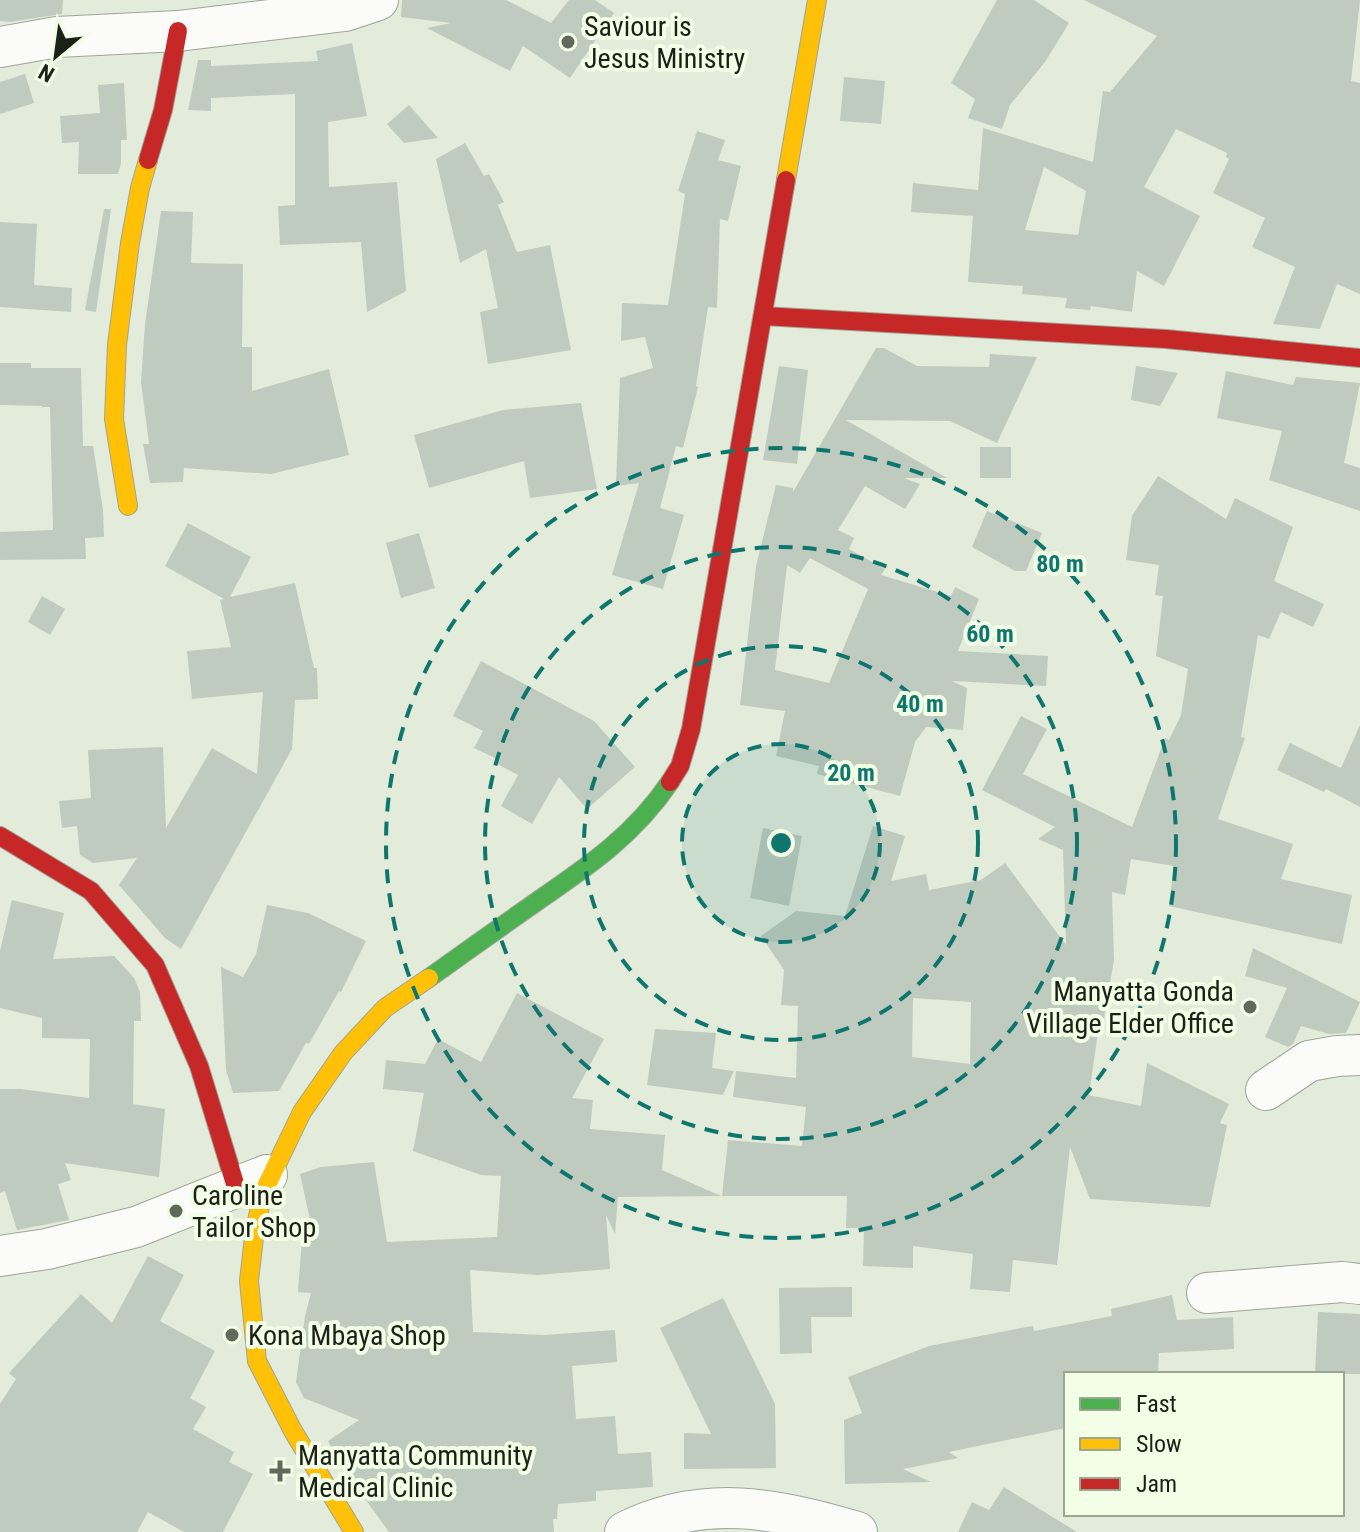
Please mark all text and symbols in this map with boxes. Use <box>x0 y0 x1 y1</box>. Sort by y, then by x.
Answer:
place label: Saviour is Jesus Ministry <box>584 10 746 75</box>
north arrow <box>16 16 96 96</box>
marker: Saviour is Jesus Ministry <box>559 33 577 51</box>
text: N <box>35 59 59 87</box>
text: 80 m <box>1036 550 1084 578</box>
text: 60 m <box>966 620 1014 648</box>
text: 40 m <box>896 690 944 718</box>
text: 20 m <box>827 759 875 787</box>
centre of rings <box>767 829 795 857</box>
place label: Manyatta Gonda Village Elder Office <box>1026 975 1234 1040</box>
marker: Manyatta Gonda Village Elder Office <box>1241 998 1259 1016</box>
place label: Caroline Tailor Shop <box>192 1179 316 1244</box>
marker: Caroline Tailor Shop <box>167 1202 185 1220</box>
place label: Kona Mbaya Shop <box>248 1319 446 1352</box>
marker: Kona Mbaya Shop <box>223 1326 241 1344</box>
legend <box>1064 1372 1344 1516</box>
text: Fast <box>1136 1390 1177 1418</box>
text: Slow <box>1136 1430 1182 1458</box>
place label: Manyatta Community Medical Clinic <box>298 1439 533 1504</box>
marker: Manyatta Community Medical Clinic <box>269 1460 291 1482</box>
text: Jam <box>1136 1470 1177 1498</box>

